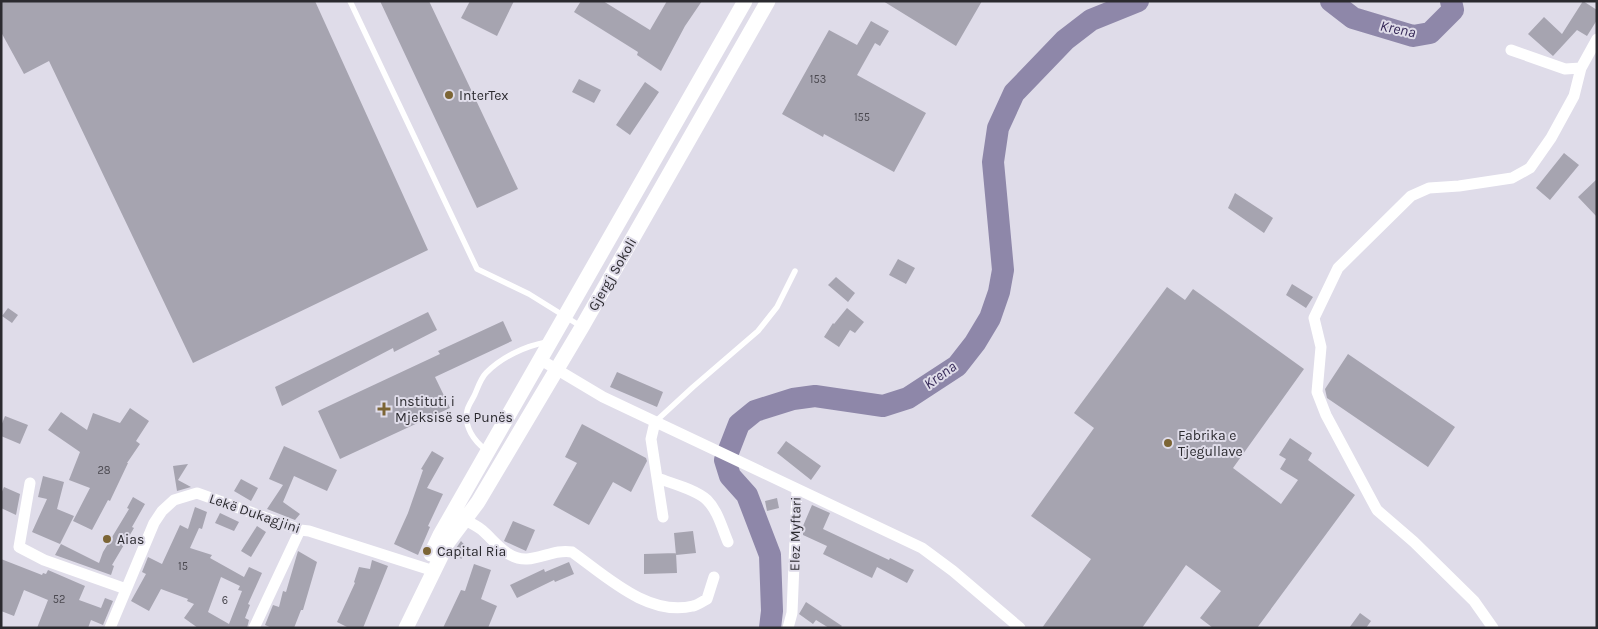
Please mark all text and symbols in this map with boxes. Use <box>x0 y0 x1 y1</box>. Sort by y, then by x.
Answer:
water label: Krena <box>1379 16 1417 42</box>
house number: 153 <box>810 73 826 86</box>
place label: InterTex <box>459 87 509 104</box>
marker: InterTex <box>443 89 455 101</box>
house number: 155 <box>854 111 870 124</box>
street label: Gjergj Sokoli <box>585 235 640 314</box>
water label: Krena <box>920 357 960 393</box>
place label: Instituti i Mjeksisë se Punës <box>395 393 513 426</box>
marker: Instituti i Mjeksisë se Punës <box>377 402 391 416</box>
place label: Fabrika e Tjegullave <box>1178 427 1243 460</box>
marker: Fabrika e Tjegullave <box>1162 437 1174 449</box>
house number: 28 <box>97 464 111 477</box>
street label: Lekë Dukagjini <box>207 490 303 537</box>
street label: Elez Myftari <box>786 497 805 571</box>
place label: Aias <box>117 531 144 548</box>
marker: Aias <box>101 533 113 545</box>
place label: Capital Ria <box>437 543 506 560</box>
marker: Capital Ria <box>421 545 433 557</box>
house number: 15 <box>178 560 188 573</box>
house number: 52 <box>53 593 65 606</box>
house number: 6 <box>222 594 228 607</box>

